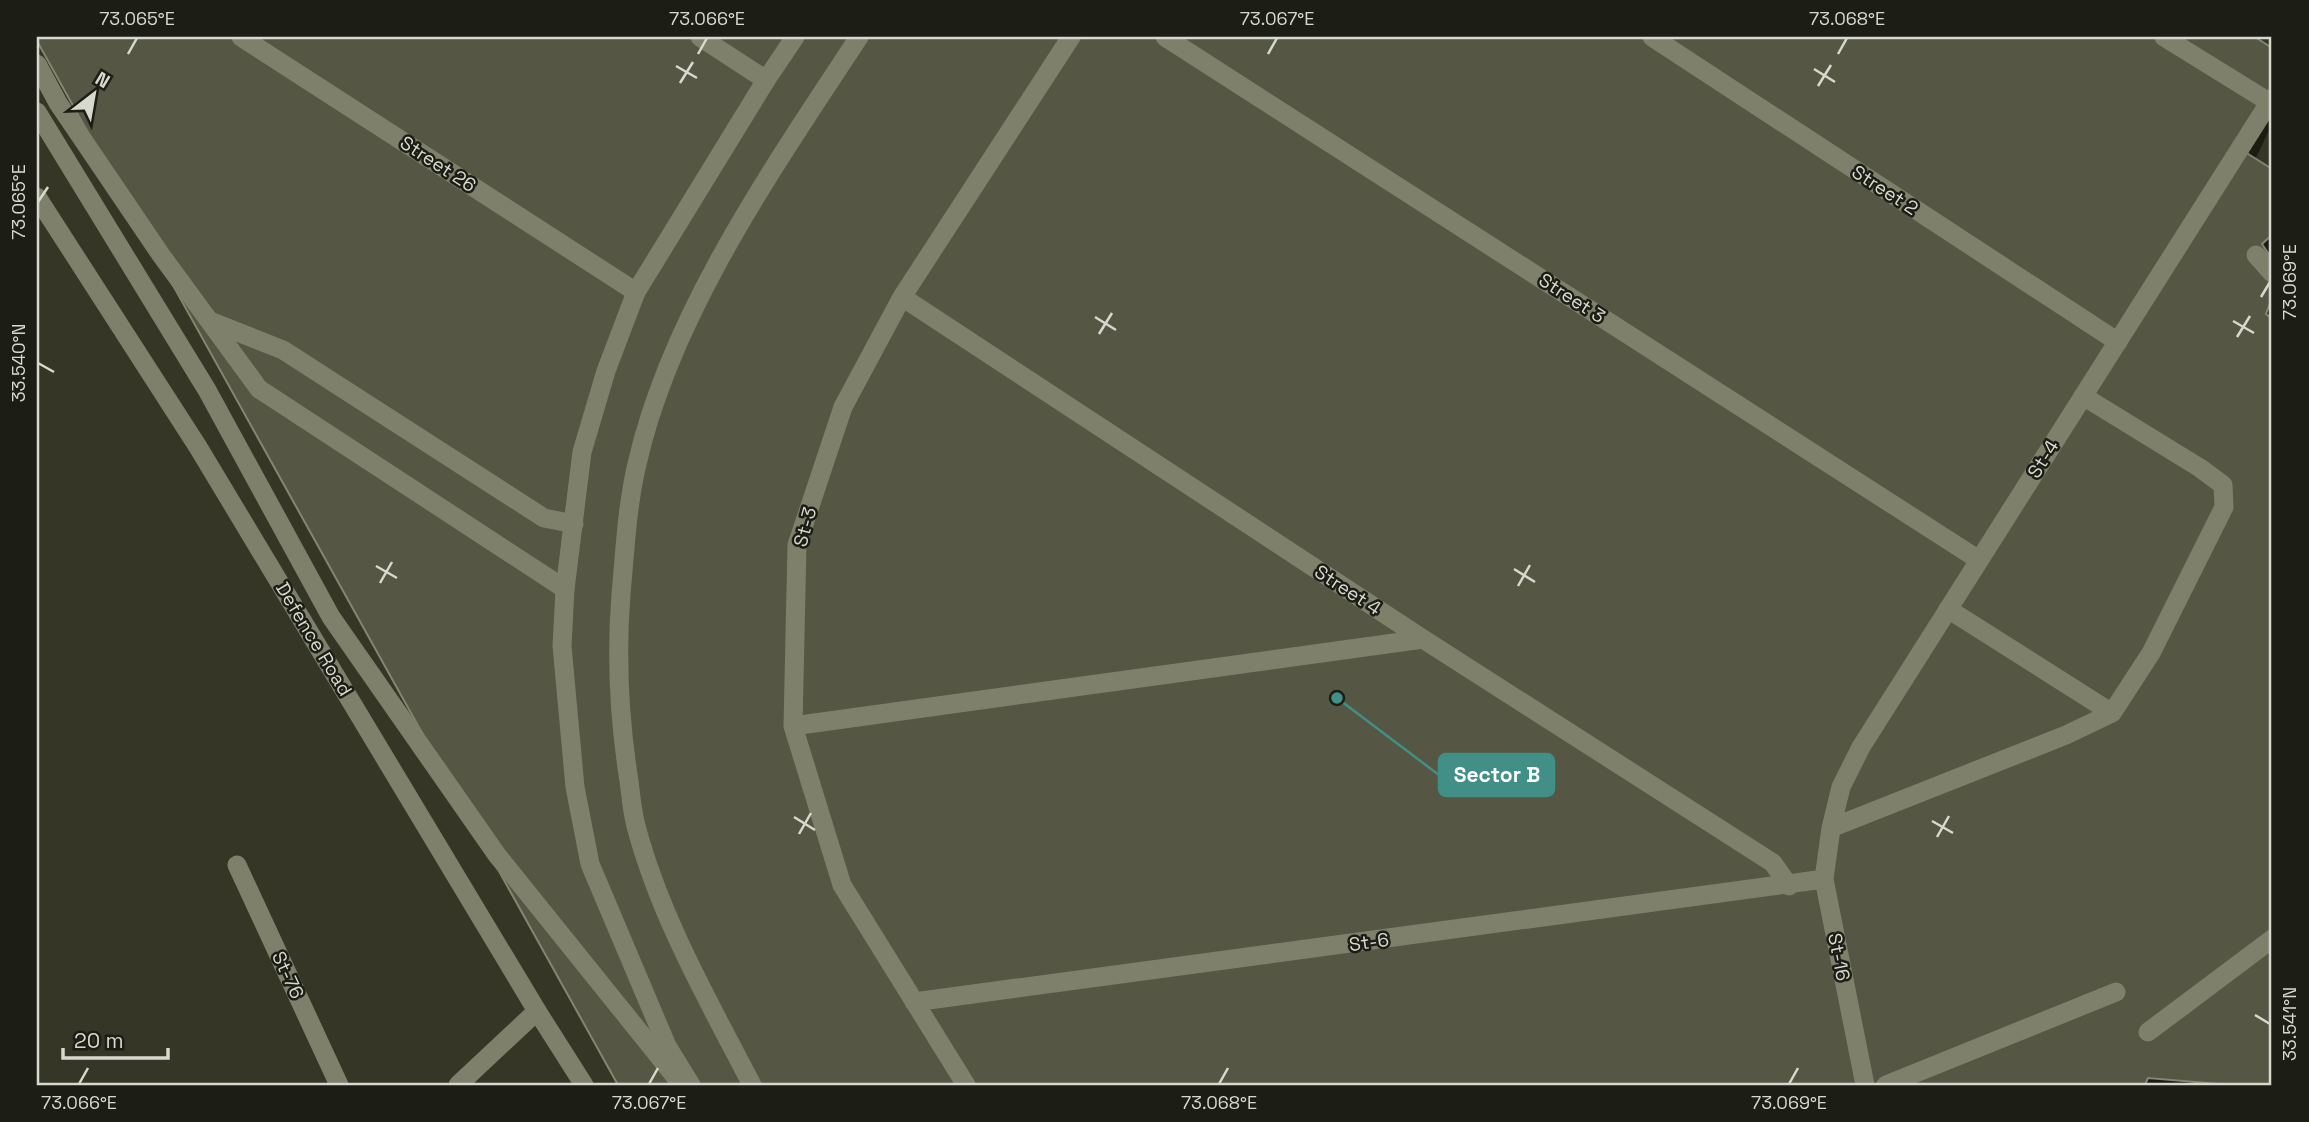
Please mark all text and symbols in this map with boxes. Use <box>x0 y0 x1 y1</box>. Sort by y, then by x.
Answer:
text: 73.065°E <box>99 7 175 30</box>
text: 73.066°E <box>669 7 745 30</box>
text: 73.067°E <box>1240 7 1314 30</box>
text: 73.068°E <box>1809 7 1885 30</box>
north arrow <box>60 60 130 130</box>
text: N <box>91 66 114 94</box>
street label: Street 26 <box>395 130 481 198</box>
street label: Street 2 <box>1847 159 1923 221</box>
text: 73.065°E <box>7 164 30 240</box>
text: 73.069°E <box>2278 244 2301 320</box>
street label: Street 3 <box>1534 267 1610 329</box>
text: 33.540°N <box>7 324 30 402</box>
street label: St-4 <box>2022 435 2064 483</box>
street label: St-3 <box>788 504 822 550</box>
street label: Street 4 <box>1310 559 1386 621</box>
street label: Defence Road <box>270 578 358 700</box>
callout: Sector B <box>1439 754 1554 796</box>
text: Sector B <box>1454 761 1540 788</box>
street label: St-6 <box>1347 927 1391 957</box>
street label: St-16 <box>1822 931 1856 983</box>
street label: St-76 <box>266 947 310 1003</box>
text: 33.541°N <box>2278 987 2301 1061</box>
scale bar <box>63 1017 168 1061</box>
text: 20 m <box>74 1027 124 1054</box>
text: 73.066°E <box>41 1091 117 1114</box>
text: 73.067°E <box>612 1091 686 1114</box>
text: 73.068°E <box>1181 1091 1257 1114</box>
text: 73.069°E <box>1751 1091 1827 1114</box>

